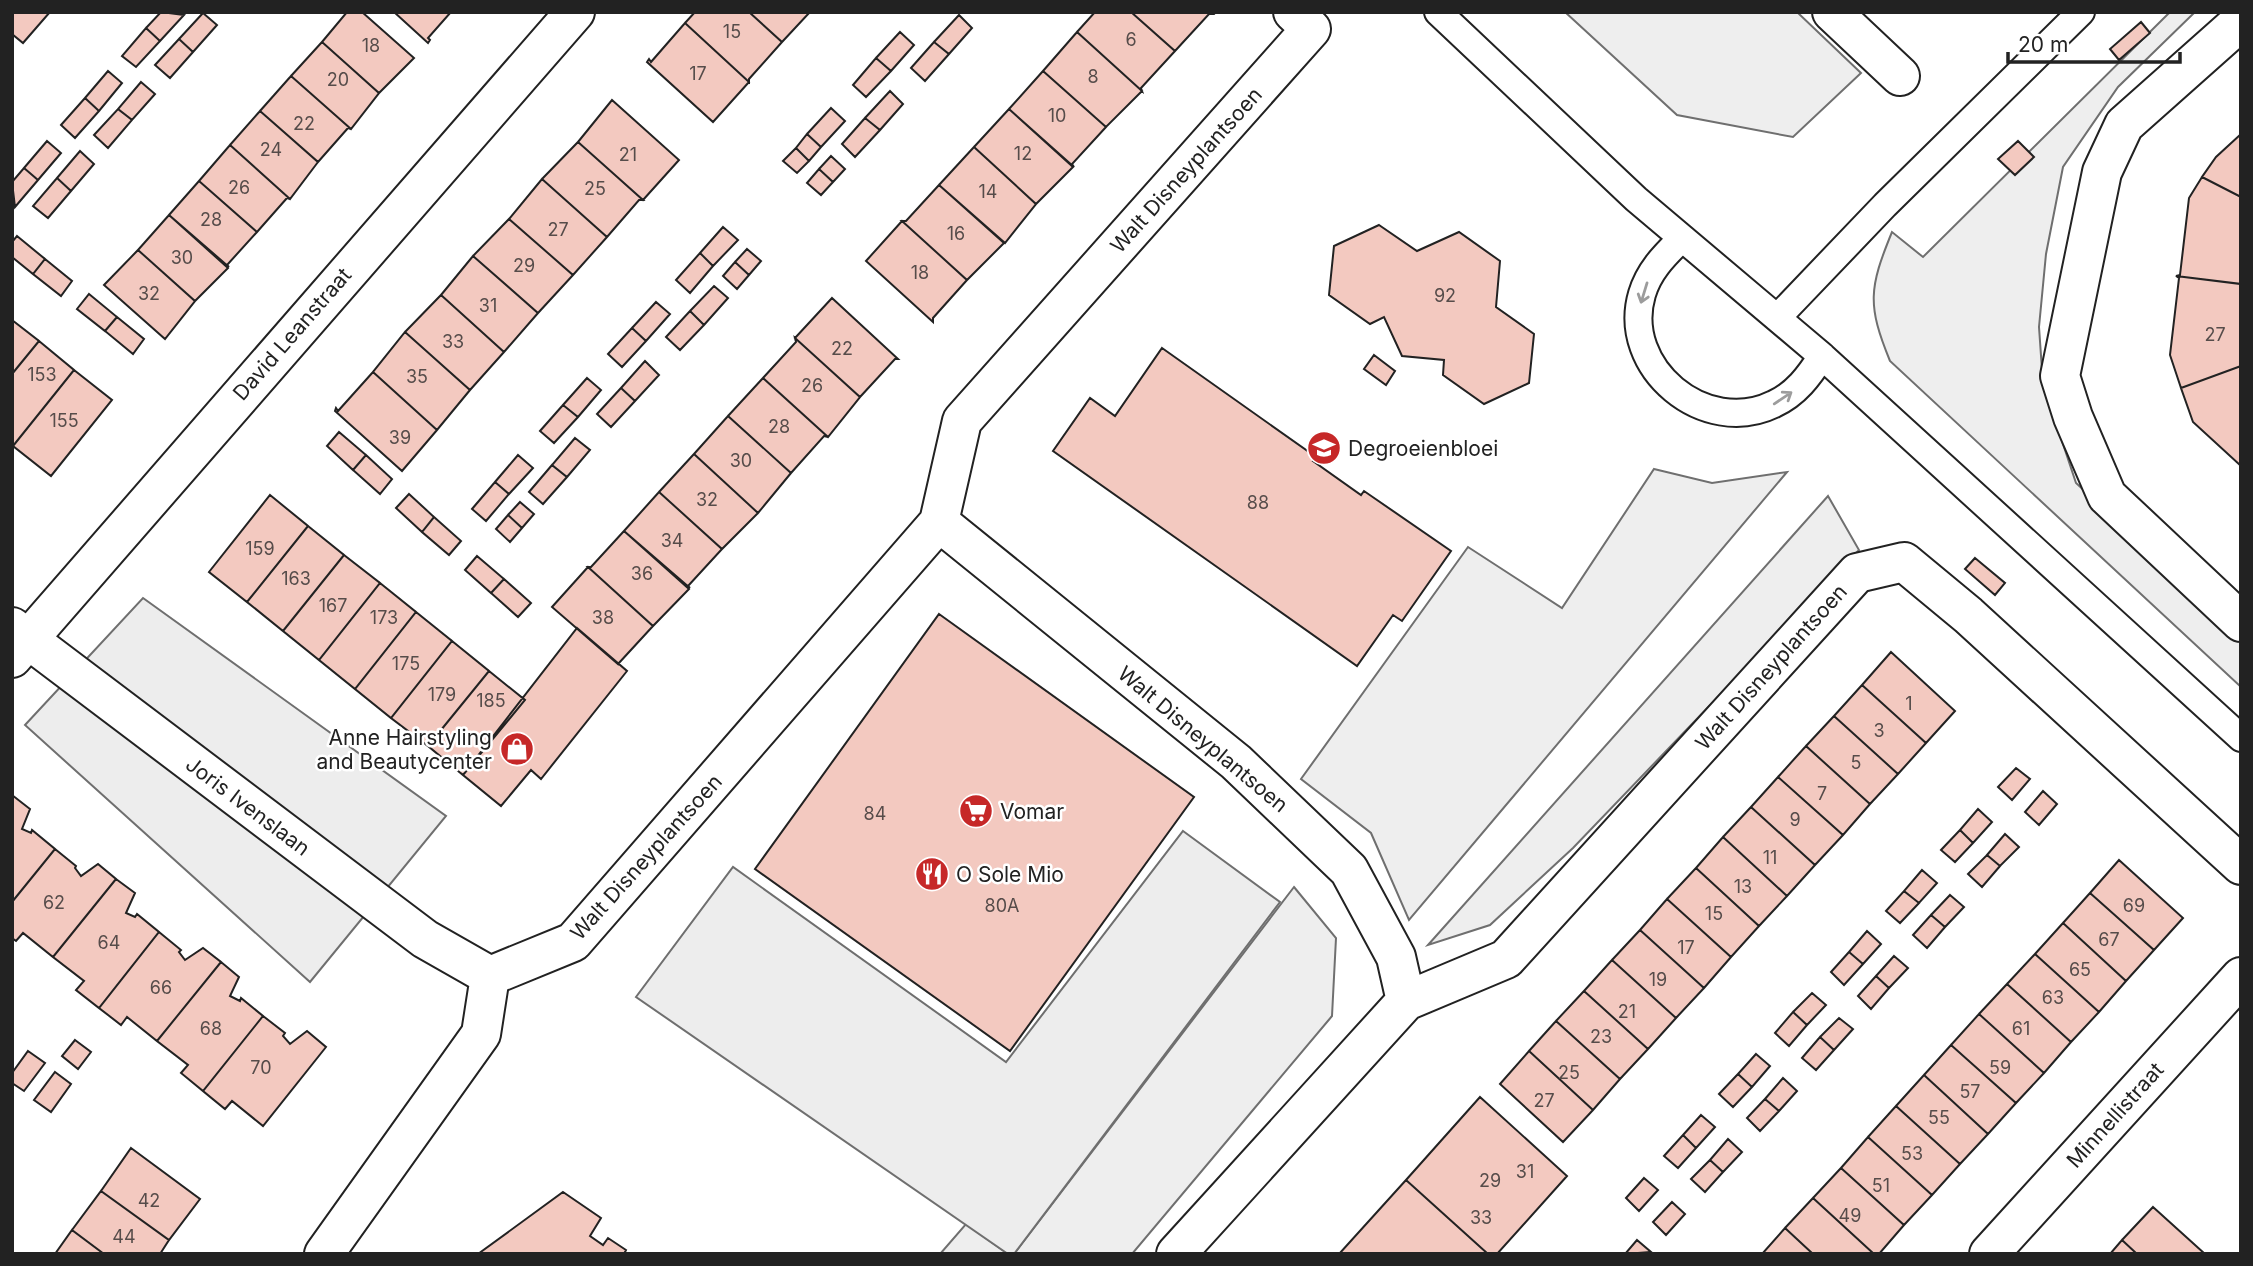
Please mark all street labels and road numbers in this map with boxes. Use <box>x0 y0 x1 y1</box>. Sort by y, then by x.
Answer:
street label: Walt Disneyplantsoen <box>1105 82 1267 258</box>
street label: David Leanstraat <box>228 263 356 405</box>
street label: Walt Disneyplantsoen <box>1690 579 1852 755</box>
street label: Walt Disneyplantsoen <box>1113 661 1293 817</box>
street label: Joris Ivenslaan <box>181 751 315 861</box>
street label: Walt Disneyplantsoen <box>565 769 727 945</box>
street label: Minnellistraat <box>2061 1057 2169 1173</box>

